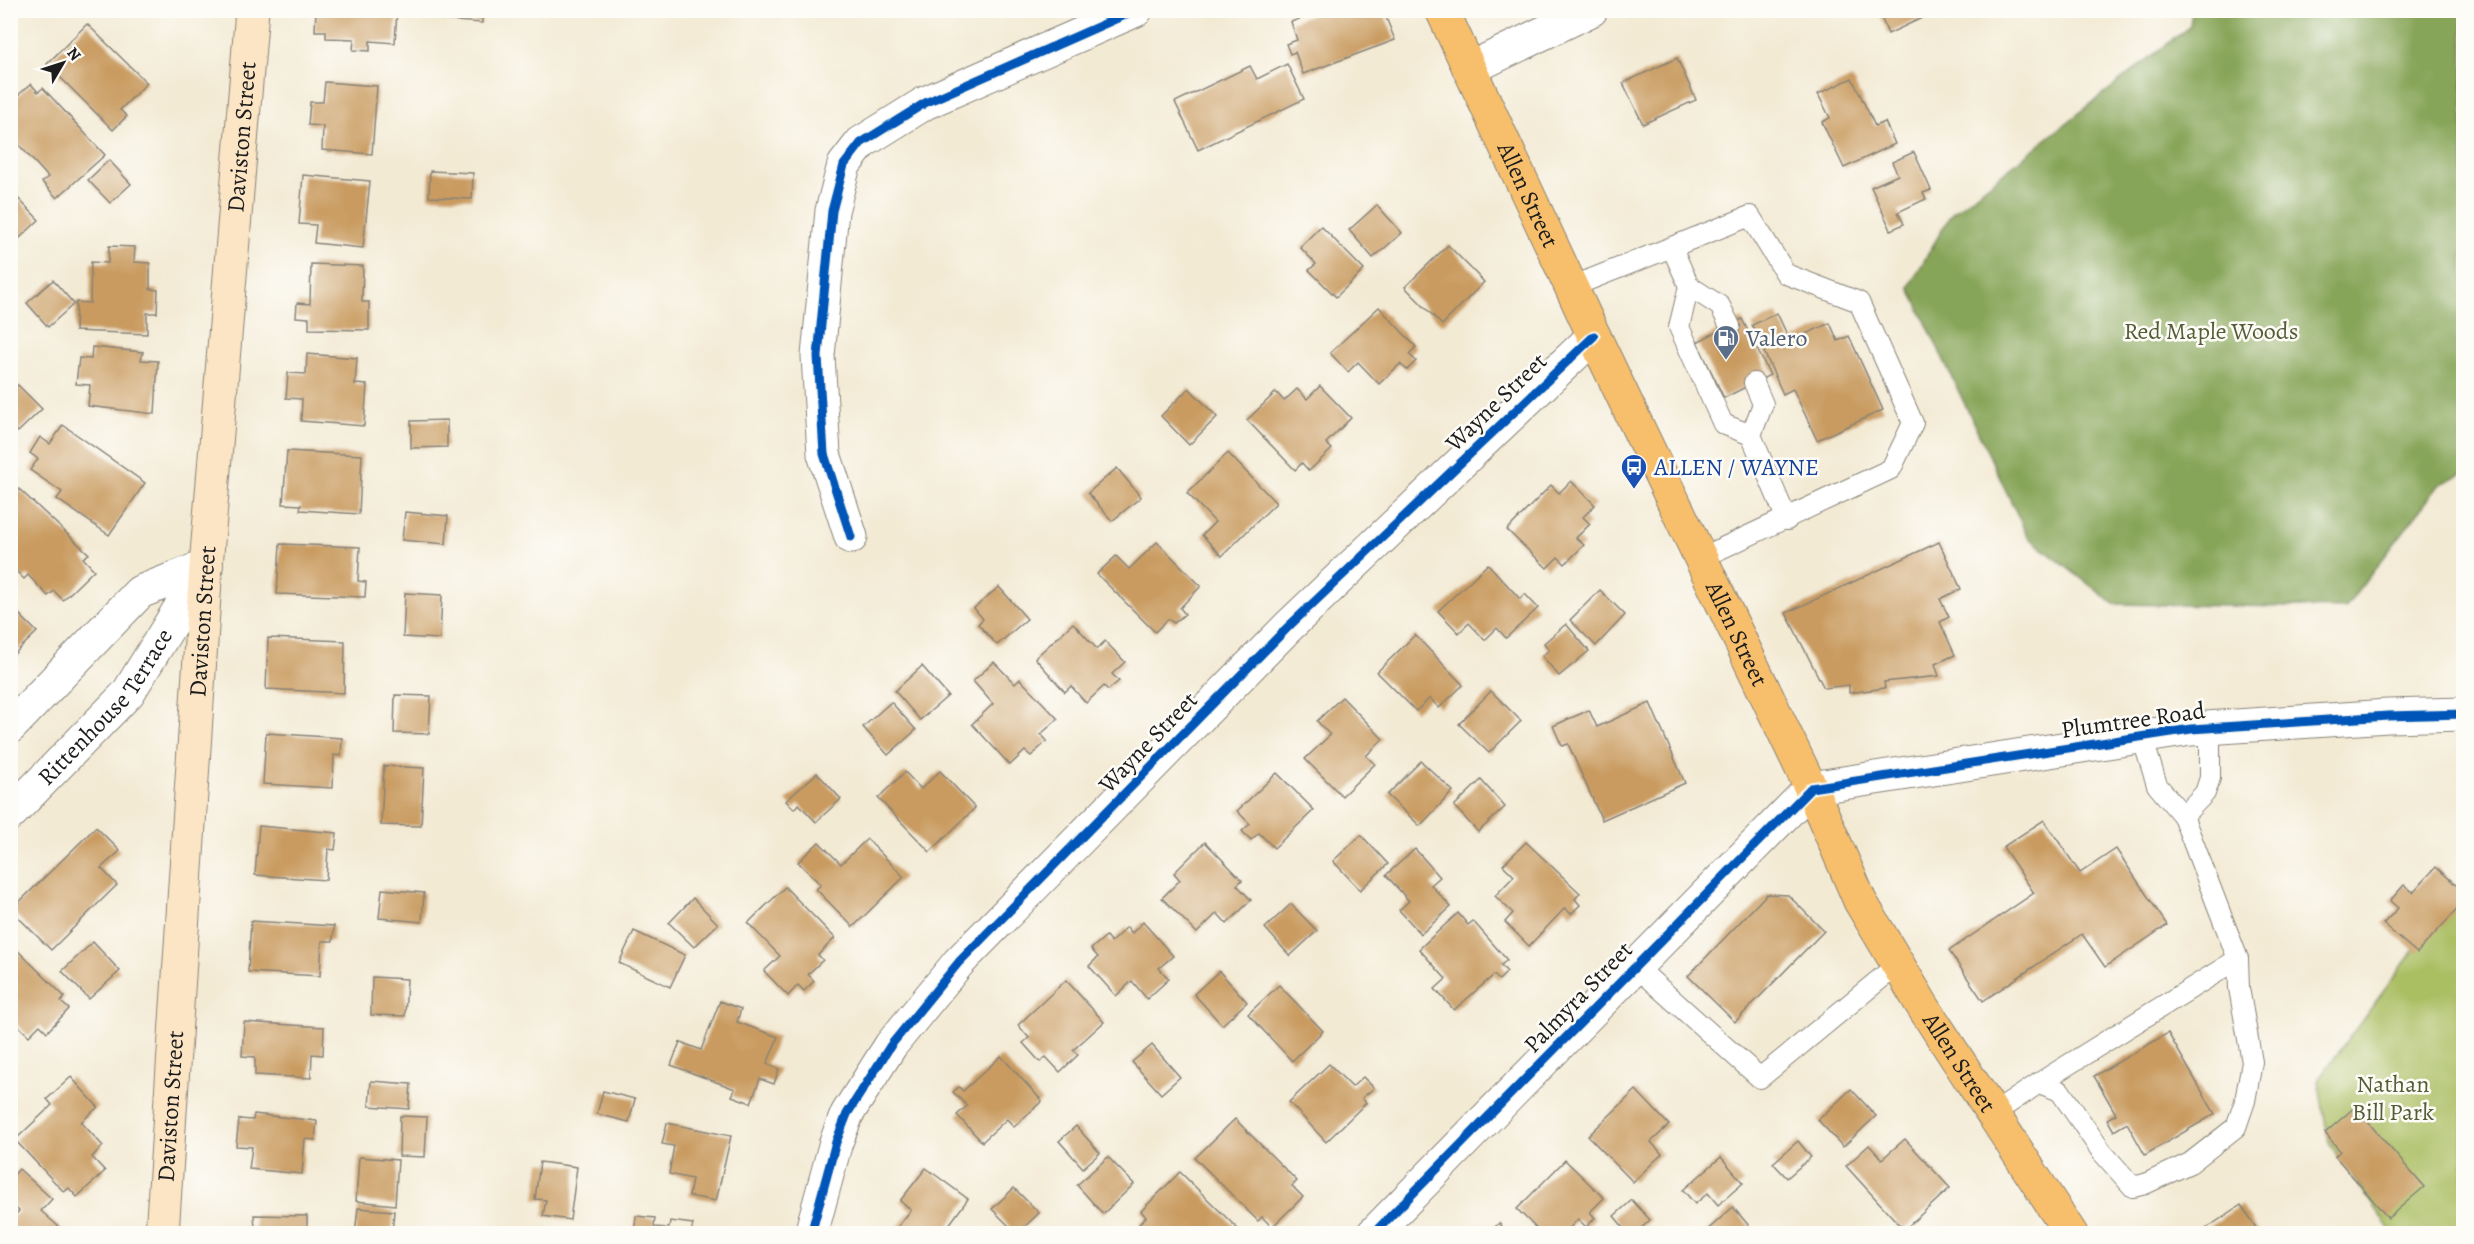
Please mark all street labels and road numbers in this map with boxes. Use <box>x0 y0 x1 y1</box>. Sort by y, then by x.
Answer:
street label: Daviston Street <box>219 60 264 214</box>
street label: Allen Street <box>1489 136 1567 253</box>
street label: Wayne Street <box>1438 345 1554 459</box>
street label: Daviston Street <box>181 544 224 698</box>
street label: Allen Street <box>1698 575 1776 692</box>
street label: Rittenhouse Terrace <box>31 622 180 792</box>
street label: Wayne Street <box>1091 684 1205 800</box>
street label: Plumtree Road <box>2059 694 2207 746</box>
street label: Palmyra Street <box>1517 934 1640 1060</box>
street label: Allen Street <box>1915 1006 2004 1119</box>
street label: Daviston Street <box>149 1030 191 1183</box>

